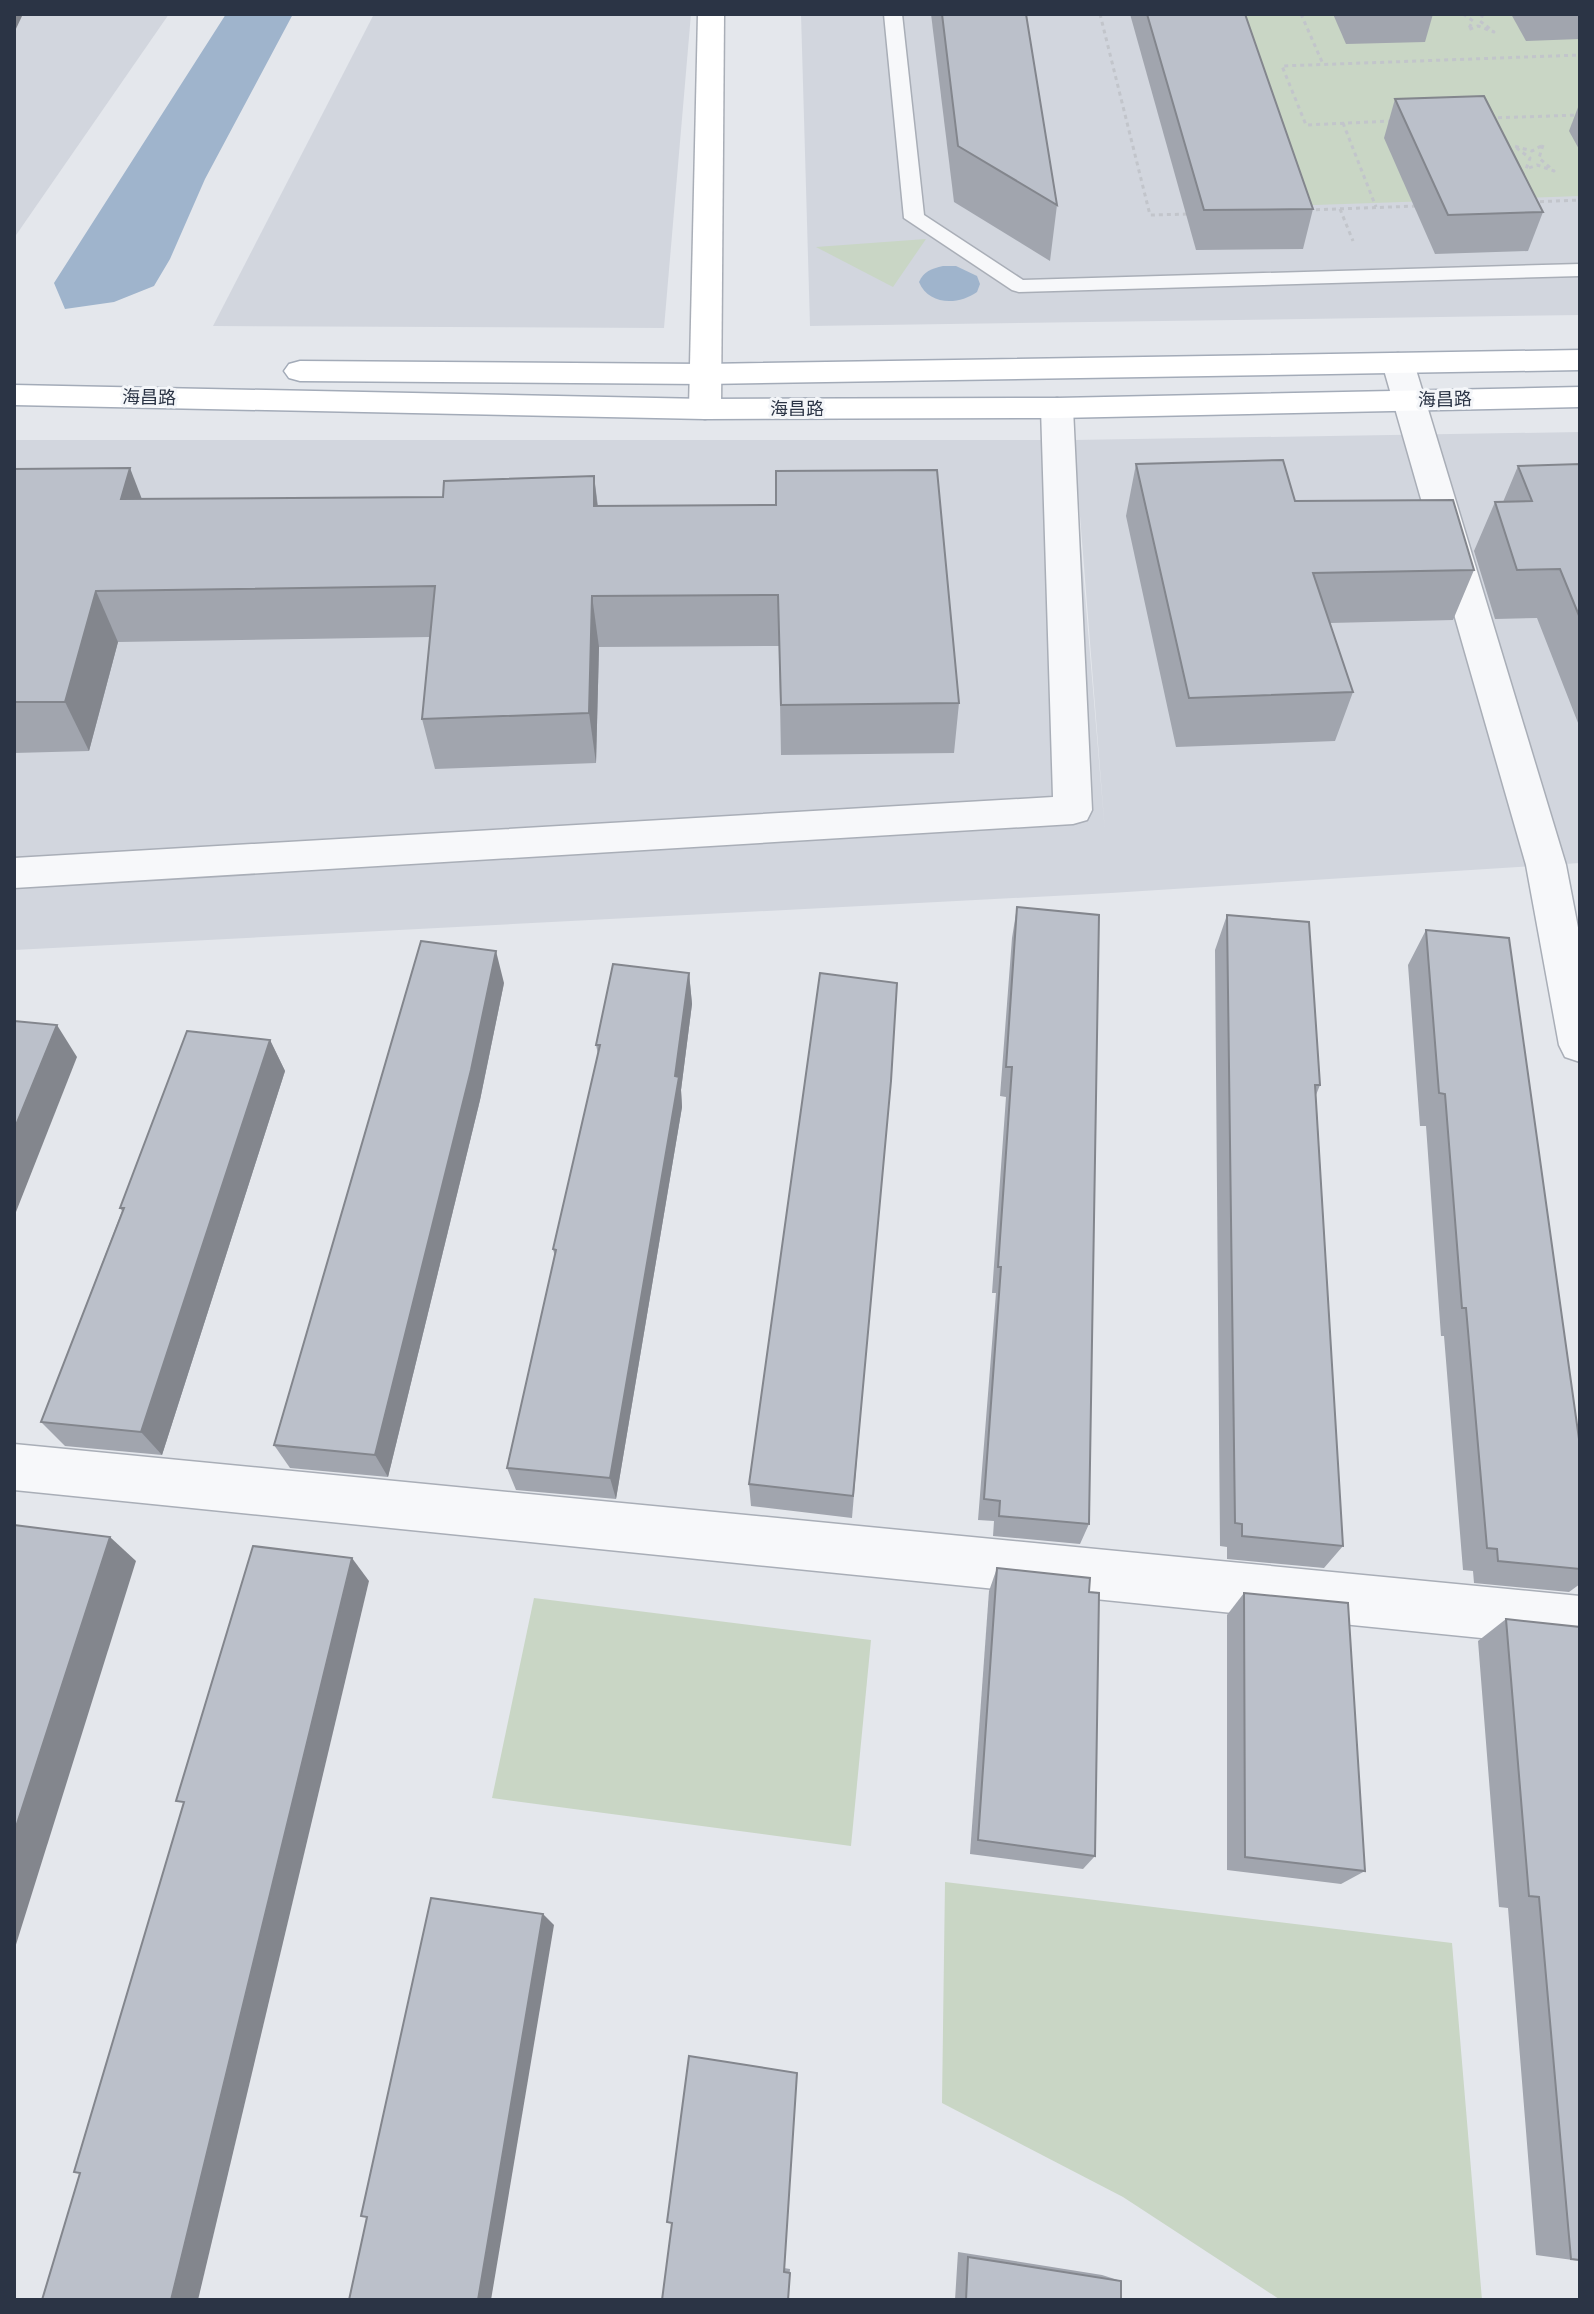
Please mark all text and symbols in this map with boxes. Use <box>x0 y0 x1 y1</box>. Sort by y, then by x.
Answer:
street label: 海昌路 <box>122 387 176 409</box>
street label: 海昌路 <box>1418 389 1472 411</box>
street label: 海昌路 <box>770 399 824 420</box>

